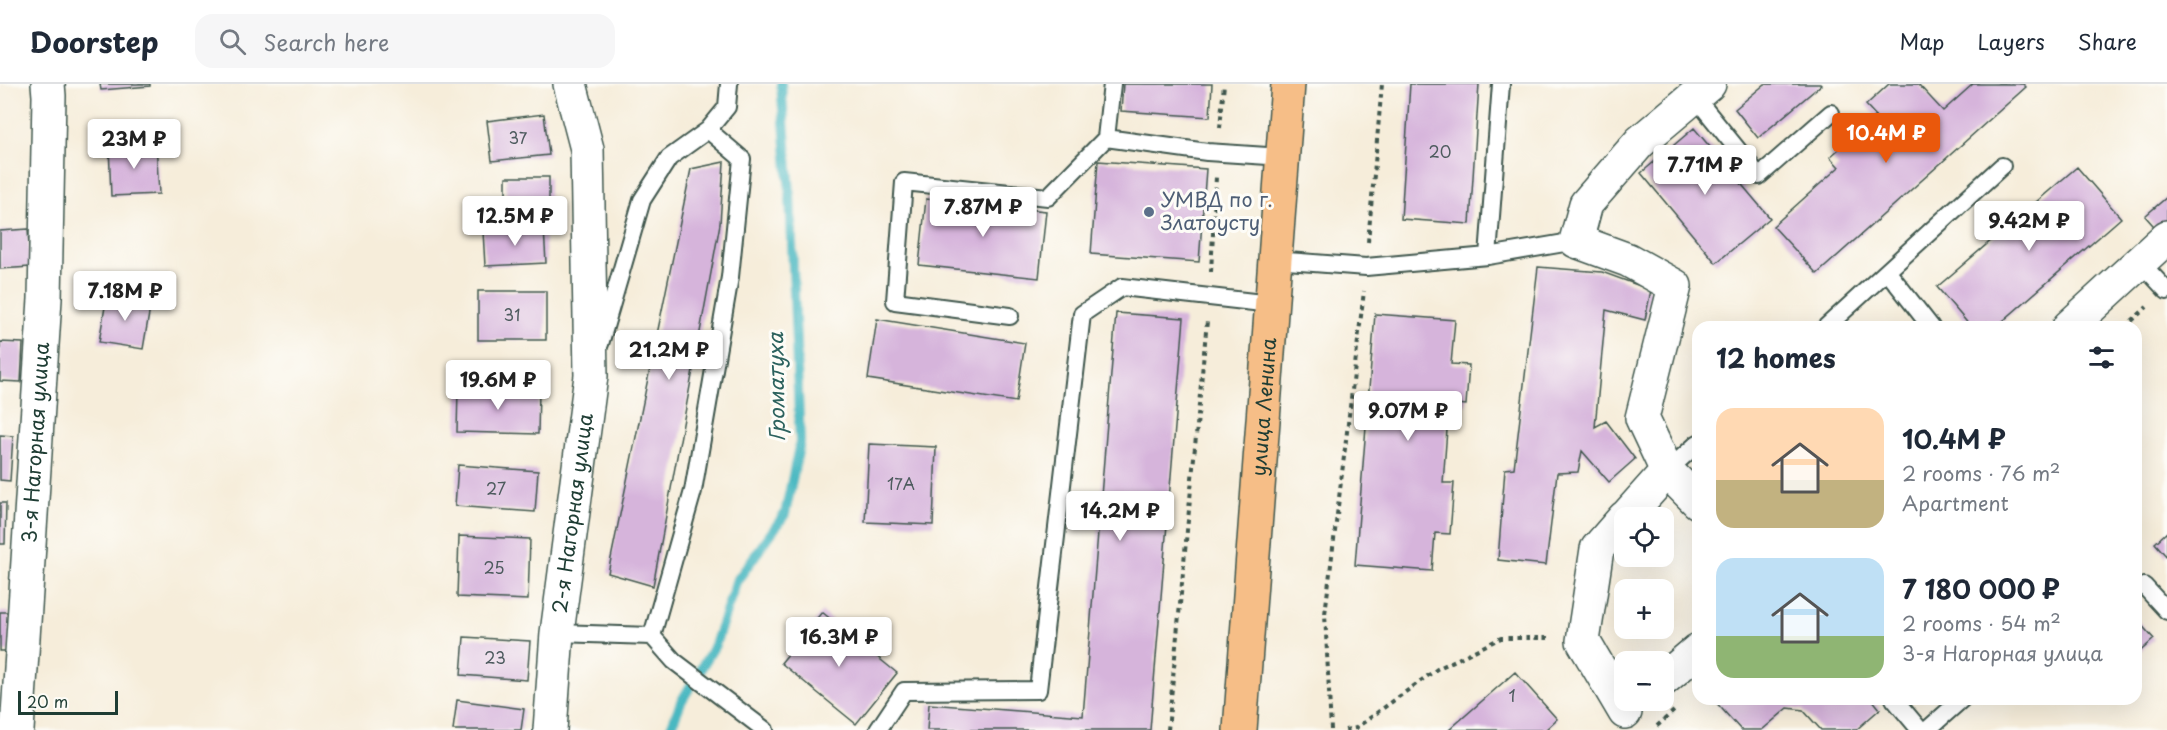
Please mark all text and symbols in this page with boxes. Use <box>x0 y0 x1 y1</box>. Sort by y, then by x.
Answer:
search box <box>195 14 615 68</box>
text: Doorstep <box>30 20 159 63</box>
icon: search <box>216 25 249 58</box>
text: Search here <box>264 25 389 58</box>
text: Map <box>1900 25 1944 57</box>
text: Layers <box>1977 25 2045 57</box>
text: Share <box>2078 25 2137 57</box>
pin: 10.4M ₽ <box>1831 113 1941 164</box>
text: 10.4M ₽ <box>1846 117 1926 147</box>
pin: 23M ₽ <box>92 119 176 170</box>
text: 23M ₽ <box>102 123 166 153</box>
house number: 37 <box>509 125 528 149</box>
house number: 20 <box>1429 139 1451 163</box>
pin: 7.71M ₽ <box>1650 145 1760 196</box>
text: 7.71M ₽ <box>1667 149 1743 179</box>
place label: УМВД по г. Златоусту <box>1160 184 1273 237</box>
pin: 7.87M ₽ <box>928 187 1038 238</box>
text: 7.87M ₽ <box>944 191 1022 221</box>
pin: 12.5M ₽ <box>460 196 570 247</box>
text: 12.5M ₽ <box>476 200 554 230</box>
pin: 9.42M ₽ <box>1974 201 2084 252</box>
marker: УМВД по г. Златоусту <box>1142 205 1156 219</box>
text: 9.42M ₽ <box>1988 205 2070 235</box>
pin: 7.18M ₽ <box>70 271 180 322</box>
text: 7.18M ₽ <box>87 275 163 305</box>
house number: 31 <box>504 302 520 326</box>
pin: 21.2M ₽ <box>614 330 724 381</box>
water label: Громатуха <box>758 331 792 442</box>
text: 21.2M ₽ <box>629 334 709 364</box>
street label: улица Ленина <box>1243 336 1283 477</box>
text: 12 homes <box>1716 338 1836 377</box>
street label: 3-я Нагорная улица <box>13 341 56 544</box>
icon: filters <box>2085 341 2118 374</box>
pin: 19.6M ₽ <box>443 360 553 411</box>
text: 19.6M ₽ <box>460 364 536 394</box>
pin: 9.07M ₽ <box>1353 391 1463 442</box>
text: 9.07M ₽ <box>1368 395 1448 425</box>
street label: 2-я Нагорная улица <box>544 411 600 615</box>
text: 10.4M ₽ <box>1902 419 2006 458</box>
icon: home <box>1764 432 1836 504</box>
text: 2 rooms · 76 m² <box>1902 458 2060 488</box>
house number: 17А <box>887 471 915 495</box>
house number: 27 <box>486 476 506 500</box>
text: Apartment <box>1902 488 2009 518</box>
pin: 14.2M ₽ <box>1065 491 1175 542</box>
text: 14.2M ₽ <box>1080 495 1160 525</box>
map controls <box>1614 507 1674 711</box>
button: locate <box>1614 507 1674 567</box>
house number: 25 <box>483 555 505 579</box>
text: 7 180 000 ₽ <box>1902 569 2060 608</box>
button: + <box>1614 579 1674 639</box>
icon: home <box>1764 582 1836 654</box>
text: 2 rooms · 54 m² <box>1902 608 2061 638</box>
pin: 16.3M ₽ <box>784 617 894 668</box>
text: 16.3M ₽ <box>800 621 878 651</box>
text: 3-я Нагорная улица <box>1902 638 2103 668</box>
house number: 23 <box>484 645 506 669</box>
button: − <box>1614 651 1674 711</box>
house number: 1 <box>1508 683 1516 707</box>
scale bar <box>18 688 118 716</box>
text: 20 m <box>27 689 68 713</box>

